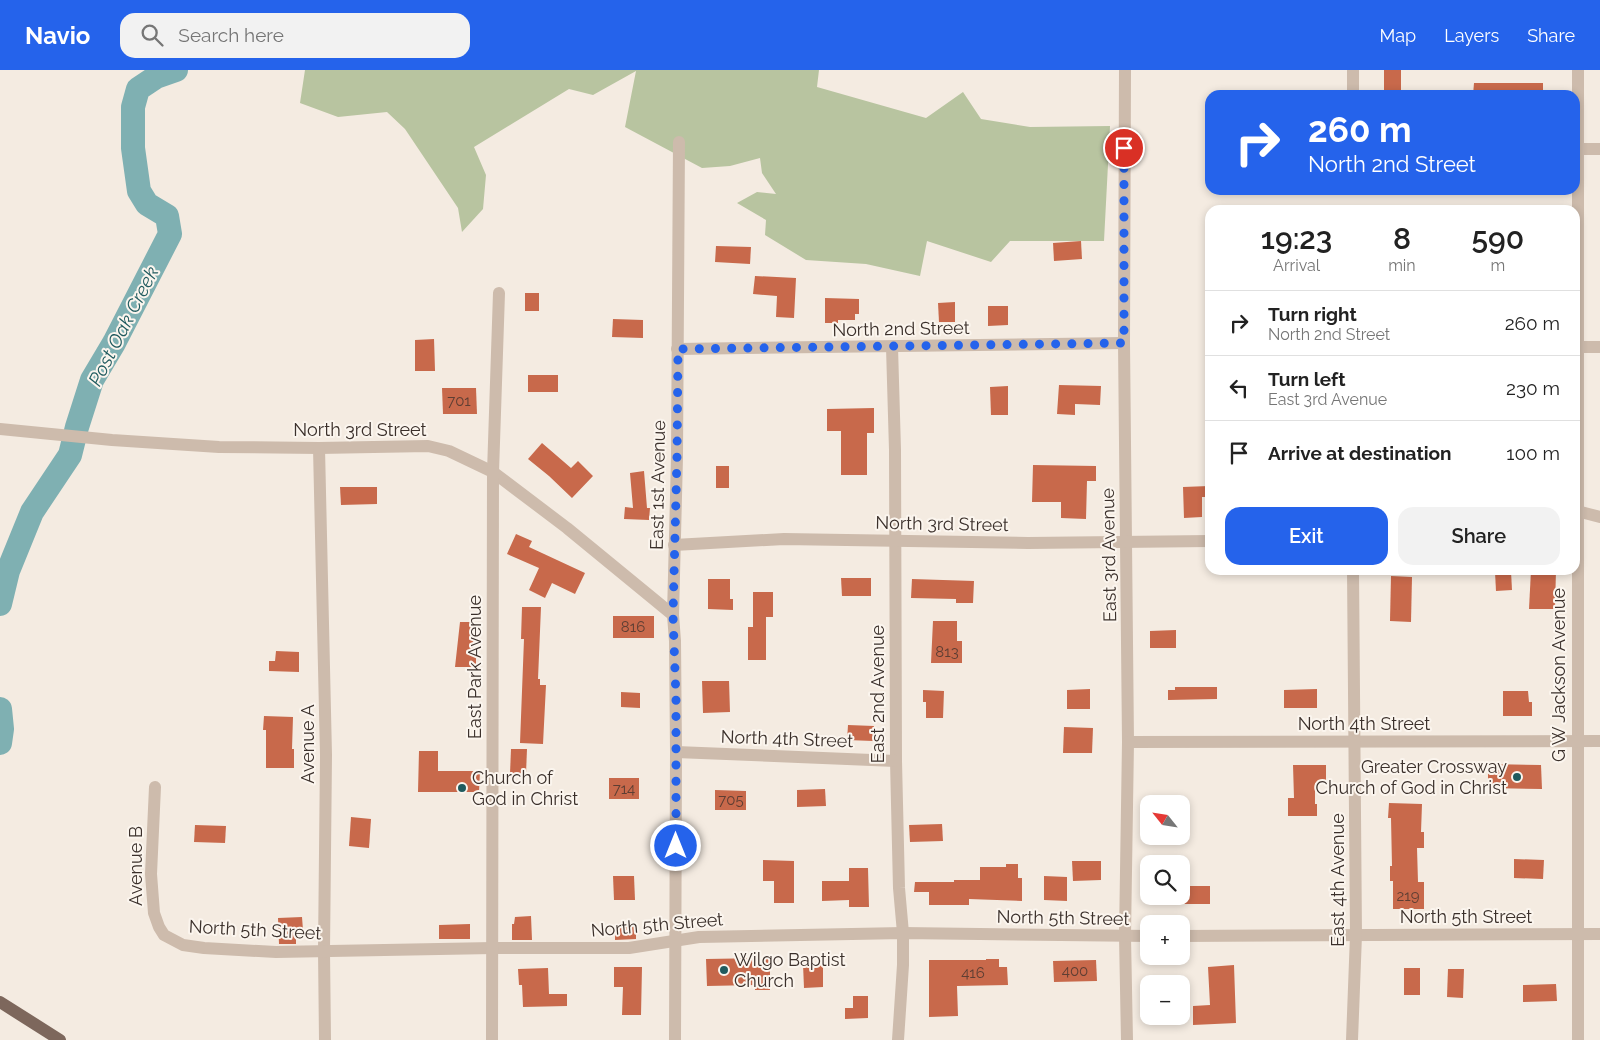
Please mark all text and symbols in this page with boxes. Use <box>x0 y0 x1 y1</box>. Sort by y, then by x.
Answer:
search box <box>120 13 470 58</box>
text: Navio <box>25 21 90 50</box>
icon: search <box>138 21 166 49</box>
text: Search here <box>178 24 284 46</box>
text: Map <box>1380 25 1416 46</box>
text: Layers <box>1444 25 1499 46</box>
text: Share <box>1527 25 1575 46</box>
text: 260 m <box>1308 109 1411 150</box>
icon: right <box>1225 110 1290 175</box>
pin <box>1103 127 1145 169</box>
icon: arrive <box>1110 134 1138 162</box>
text: North 2nd Street <box>1308 151 1476 177</box>
text: 19:23 <box>1261 221 1332 256</box>
text: 8 <box>1393 221 1411 256</box>
text: 590 <box>1472 221 1524 256</box>
text: Arrival <box>1273 256 1320 275</box>
text: min <box>1388 256 1416 275</box>
text: m <box>1490 256 1505 275</box>
water label: Post Oak Creek <box>83 263 163 389</box>
text: Turn right <box>1268 303 1357 325</box>
icon: right <box>1225 309 1253 337</box>
text: 260 m <box>1505 312 1560 334</box>
street label: North 2nd Street <box>832 317 970 340</box>
text: North 2nd Street <box>1268 325 1390 344</box>
text: Turn left <box>1268 368 1345 390</box>
icon: left <box>1225 374 1253 402</box>
text: 230 m <box>1506 377 1560 399</box>
text: East 3rd Avenue <box>1268 390 1387 409</box>
house number: 701 <box>447 392 471 410</box>
street label: North 3rd Street <box>293 419 427 440</box>
street label: East 1st Avenue <box>646 420 669 550</box>
icon: arrive <box>1225 439 1253 467</box>
text: Arrive at destination <box>1268 442 1452 464</box>
text: 100 m <box>1506 442 1560 464</box>
street label: East 3rd Avenue <box>1097 487 1120 622</box>
button: Exit <box>1225 507 1388 565</box>
button: Share <box>1398 507 1560 565</box>
street label: North 3rd Street <box>875 512 1009 535</box>
street label: G W Jackson Avenue <box>1548 588 1569 762</box>
street label: East Park Avenue <box>464 595 485 739</box>
house number: 816 <box>621 618 645 636</box>
street label: East 2nd Avenue <box>867 624 888 763</box>
house number: 813 <box>935 643 959 661</box>
street label: Avenue A <box>297 704 318 784</box>
street label: North 4th Street <box>1298 713 1430 734</box>
street label: North 4th Street <box>720 726 854 751</box>
place label: Greater Crossway Church of God in Christ <box>1316 756 1507 798</box>
place label: Church of God in Christ <box>472 767 578 809</box>
marker: Greater Crossway Church of God in Christ <box>1511 771 1523 783</box>
house number: 714 <box>613 780 635 798</box>
marker: Church of God in Christ <box>456 782 468 794</box>
house number: 705 <box>718 791 744 809</box>
north arrow <box>1140 795 1190 845</box>
map controls <box>1140 795 1190 1025</box>
street label: East 4th Avenue <box>1327 813 1348 947</box>
position arrow <box>649 819 701 871</box>
street label: Avenue B <box>125 826 146 906</box>
button: search <box>1140 855 1190 905</box>
house number: 219 <box>1396 887 1420 905</box>
street label: North 5th Street <box>996 906 1130 929</box>
street label: North 5th Street <box>1400 906 1532 927</box>
street label: North 5th Street <box>590 908 724 941</box>
button: + <box>1140 915 1190 965</box>
street label: North 5th Street <box>188 916 322 943</box>
place label: Wilgo Baptist Church <box>734 949 846 991</box>
house number: 400 <box>1062 962 1088 980</box>
marker: Wilgo Baptist Church <box>718 964 730 976</box>
house number: 416 <box>961 964 985 982</box>
button: − <box>1140 975 1190 1025</box>

